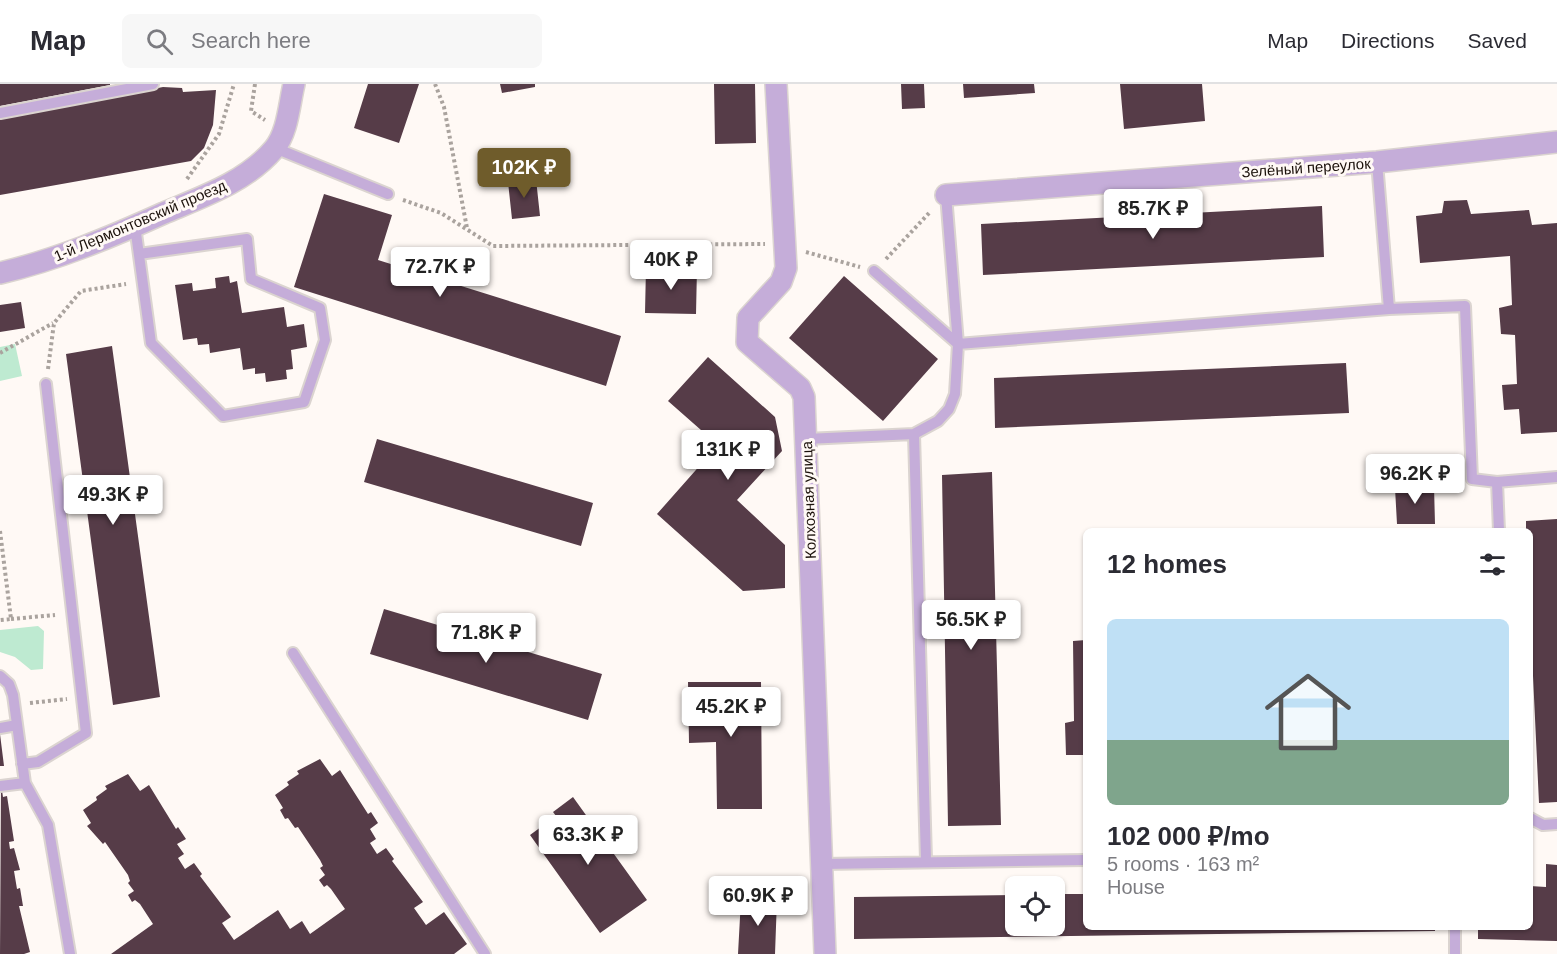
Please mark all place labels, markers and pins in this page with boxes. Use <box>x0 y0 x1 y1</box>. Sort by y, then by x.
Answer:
pin: 102K ₽ <box>475 148 573 199</box>
pin: 85.7K ₽ <box>1098 189 1208 240</box>
pin: 40K ₽ <box>629 240 713 291</box>
pin: 72.7K ₽ <box>385 247 495 298</box>
pin: 131K ₽ <box>679 430 777 481</box>
pin: 96.2K ₽ <box>1360 454 1470 505</box>
pin: 49.3K ₽ <box>58 475 168 526</box>
pin: 56.5K ₽ <box>916 600 1026 651</box>
pin: 71.8K ₽ <box>431 613 541 664</box>
pin: 45.2K ₽ <box>676 687 786 738</box>
pin: 63.3K ₽ <box>533 815 643 866</box>
pin: 60.9K ₽ <box>703 876 813 927</box>

